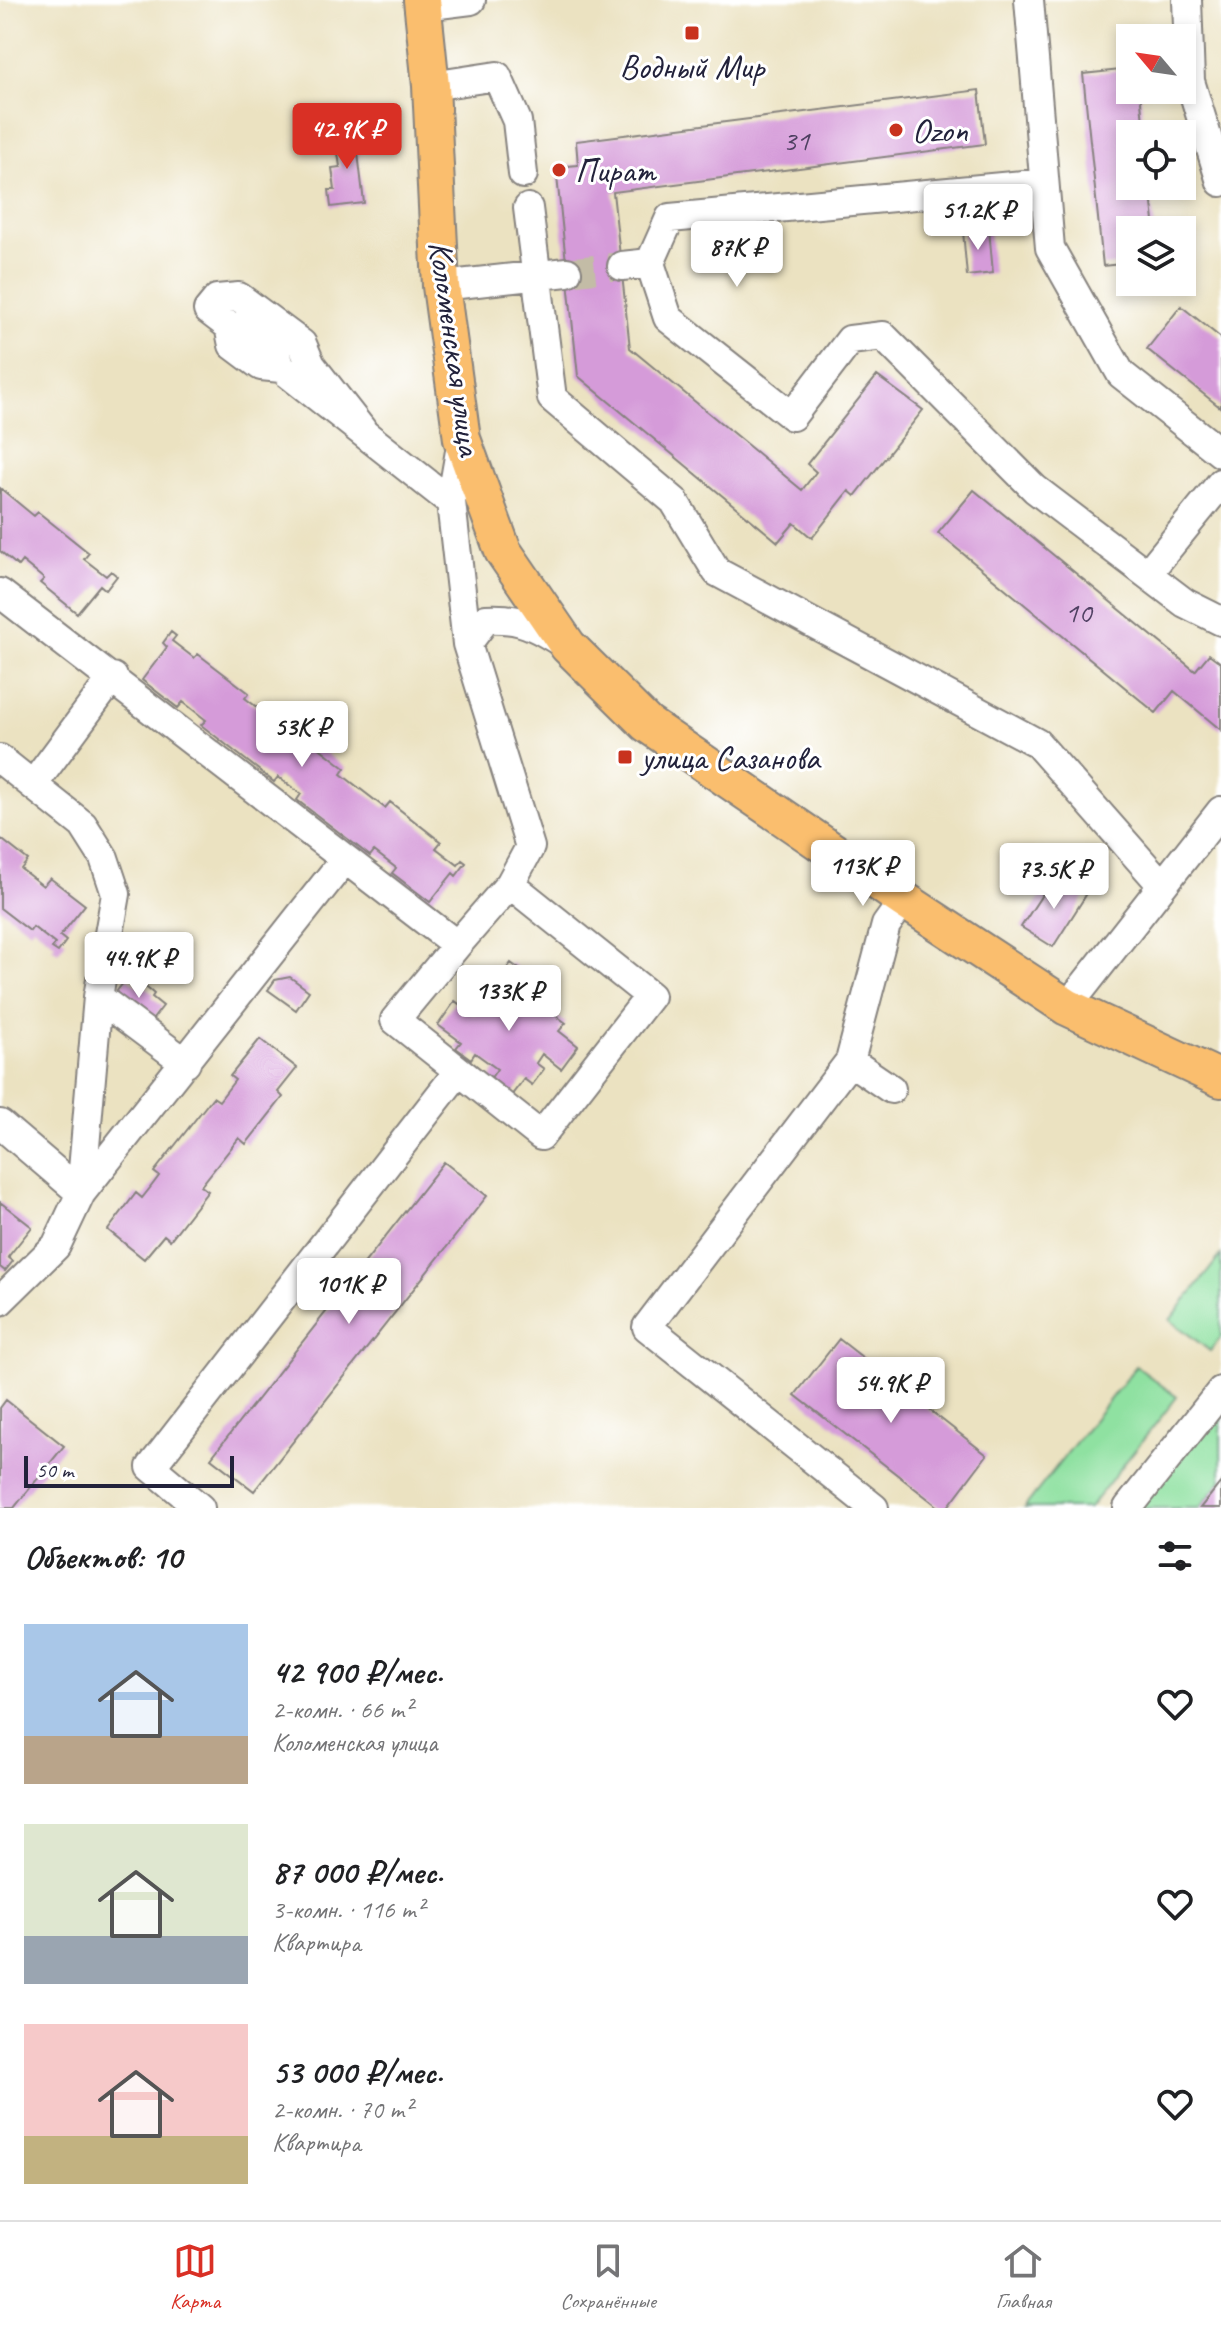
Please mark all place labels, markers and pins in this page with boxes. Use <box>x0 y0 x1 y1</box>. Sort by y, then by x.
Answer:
marker: Водный Мир <box>683 24 701 42</box>
place label: Водный Мир <box>620 45 767 88</box>
pin: 42.9K ₽ <box>273 103 421 171</box>
place label: Ozon <box>912 109 969 152</box>
marker: Ozon <box>887 121 905 139</box>
place label: Пират <box>575 149 658 192</box>
marker: Пират <box>550 161 568 179</box>
pin: 51.2K ₽ <box>904 184 1052 252</box>
pin: 87K ₽ <box>681 221 793 289</box>
pin: 53K ₽ <box>246 701 358 769</box>
place label: улица Сазанова <box>639 736 822 779</box>
marker: улица Сазанова <box>616 748 634 766</box>
pin: 113K ₽ <box>798 840 928 908</box>
pin: 73.5K ₽ <box>980 843 1128 911</box>
pin: 44.9K ₽ <box>65 932 213 1000</box>
pin: 133K ₽ <box>444 965 574 1033</box>
pin: 101K ₽ <box>284 1258 414 1326</box>
pin: 54.9K ₽ <box>817 1357 965 1425</box>

